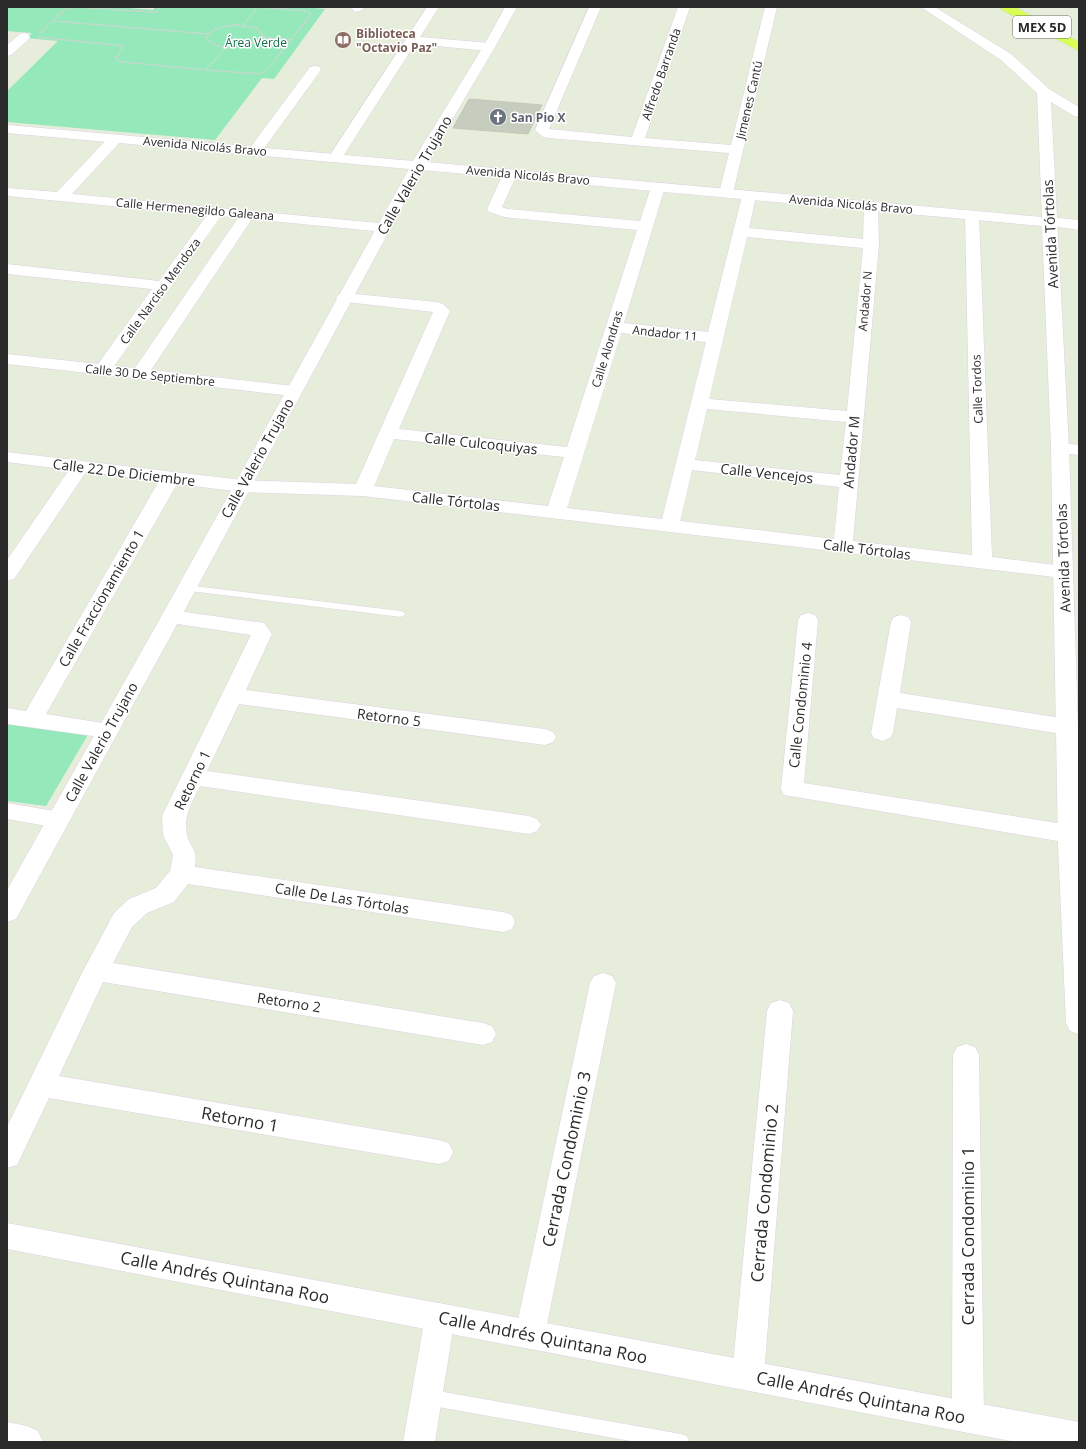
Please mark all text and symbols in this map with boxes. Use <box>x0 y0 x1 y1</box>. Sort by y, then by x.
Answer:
road number: MEX 5D <box>1013 16 1071 38</box>
place label: Biblioteca "Octavio Paz" <box>356 25 437 56</box>
street label: Alfredo Barranda <box>637 26 685 122</box>
library icon: Biblioteca "Octavio Paz" <box>333 30 353 50</box>
park label: Área Verde <box>225 34 287 51</box>
street label: Jimenes Cantú <box>731 59 766 142</box>
church icon: San Pio X <box>488 107 508 127</box>
place label: San Pio X <box>511 109 566 126</box>
street label: Calle Valerio Trujano <box>372 112 456 238</box>
street label: Avenida Nicolás Bravo <box>143 132 267 160</box>
street label: Avenida Nicolás Bravo <box>466 161 590 189</box>
street label: Avenida Tórtolas <box>1038 179 1062 289</box>
street label: Avenida Nicolás Bravo <box>789 190 913 218</box>
street label: Calle Hermenegildo Galeana <box>115 194 275 224</box>
street label: Calle Narciso Mendoza <box>116 234 204 348</box>
street label: Andador N <box>854 270 876 332</box>
street label: Calle Alondras <box>587 308 627 390</box>
street label: Andador 11 <box>632 321 698 345</box>
street label: Calle Tordos <box>967 354 987 424</box>
street label: Calle 30 De Septiembre <box>84 360 216 390</box>
street label: Calle Valerio Trujano <box>216 395 298 521</box>
street label: Andador M <box>838 415 864 489</box>
street label: Calle Culcoquiyas <box>424 428 539 458</box>
street label: Calle 22 De Diciembre <box>52 454 196 490</box>
street label: Calle Vencejos <box>720 459 815 487</box>
street label: Calle Tórtolas <box>411 487 501 515</box>
street label: Avenida Tórtolas <box>1052 503 1074 613</box>
street label: Calle Fraccionamiento 1 <box>54 526 148 670</box>
street label: Calle Tórtolas <box>822 534 912 564</box>
street label: Calle Condominio 4 <box>784 641 816 769</box>
street label: Calle Valerio Trujano <box>60 679 142 805</box>
street label: Retorno 5 <box>356 704 422 730</box>
street label: Retorno 1 <box>169 747 215 813</box>
street label: Calle De Las Tórtolas <box>274 878 411 918</box>
street label: Retorno 2 <box>256 988 322 1016</box>
street label: Cerrada Condominio 3 <box>536 1069 596 1249</box>
street label: Retorno 1 <box>200 1101 280 1137</box>
street label: Cerrada Condominio 2 <box>745 1103 783 1283</box>
street label: Cerrada Condominio 1 <box>956 1147 979 1325</box>
street label: Calle Andrés Quintana Roo <box>119 1245 331 1309</box>
street label: Calle Andrés Quintana Roo <box>437 1305 649 1369</box>
street label: Calle Andrés Quintana Roo <box>755 1365 967 1429</box>

